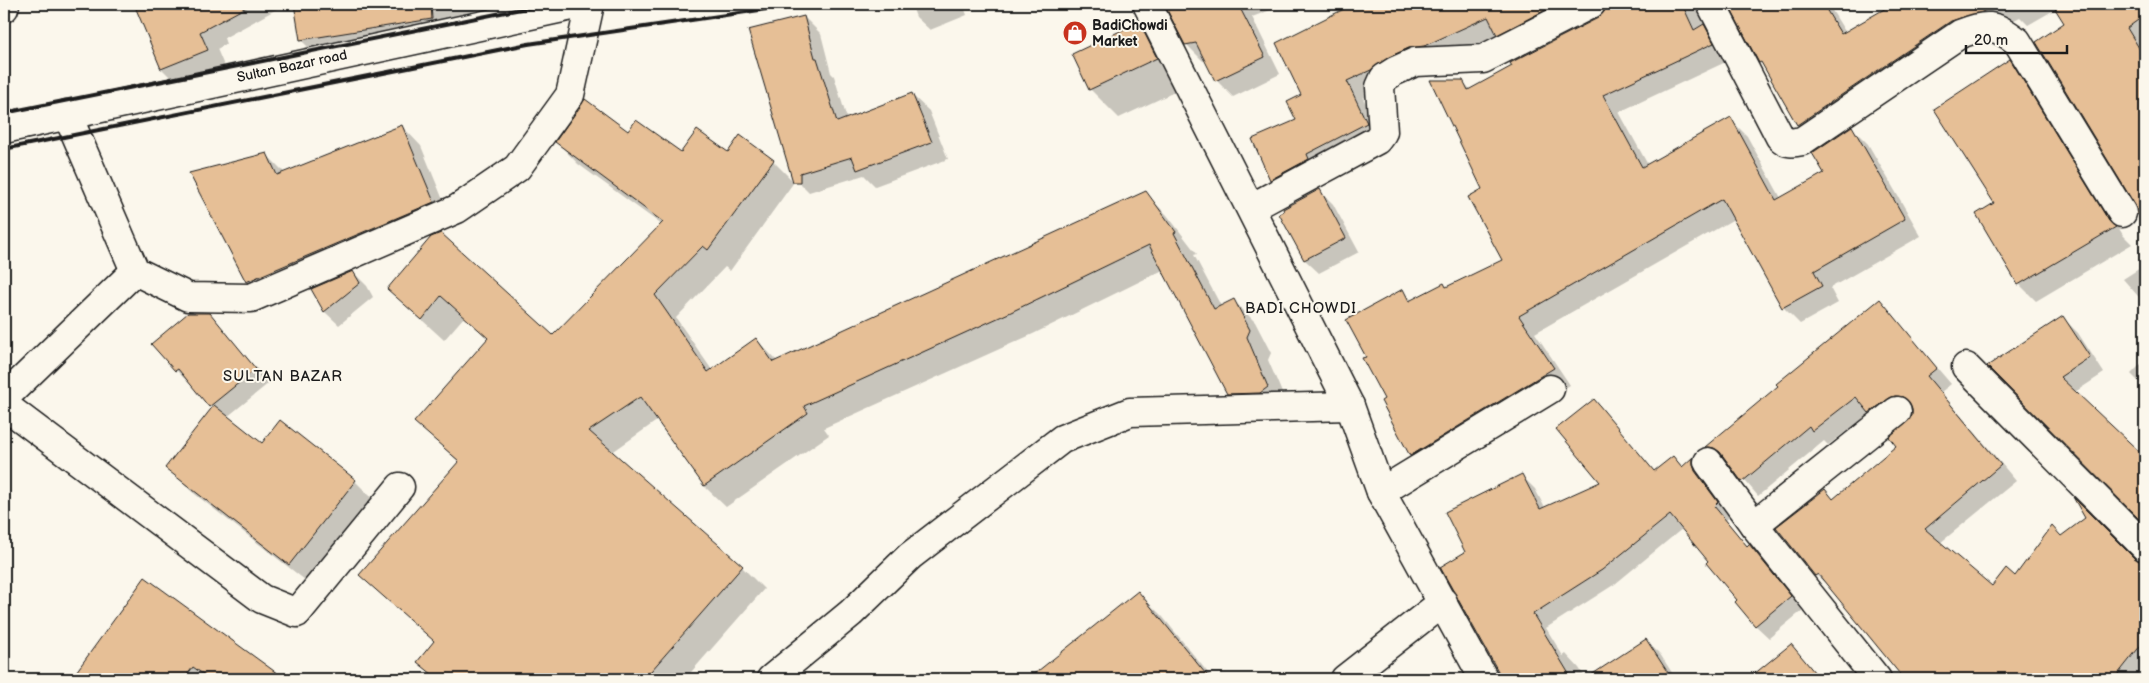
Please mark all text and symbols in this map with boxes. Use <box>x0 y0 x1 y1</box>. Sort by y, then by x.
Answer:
place label: BadiChowdi Market <box>1092 17 1168 50</box>
shop icon: BadiChowdi Market <box>1062 20 1088 46</box>
scale bar <box>1966 22 2068 54</box>
text: 20 m <box>1974 31 2008 50</box>
street label: Sultan Bazar road <box>235 46 349 86</box>
district label: BADI CHOWDI <box>1245 299 1357 318</box>
district label: SULTAN BAZAR <box>223 367 343 386</box>

